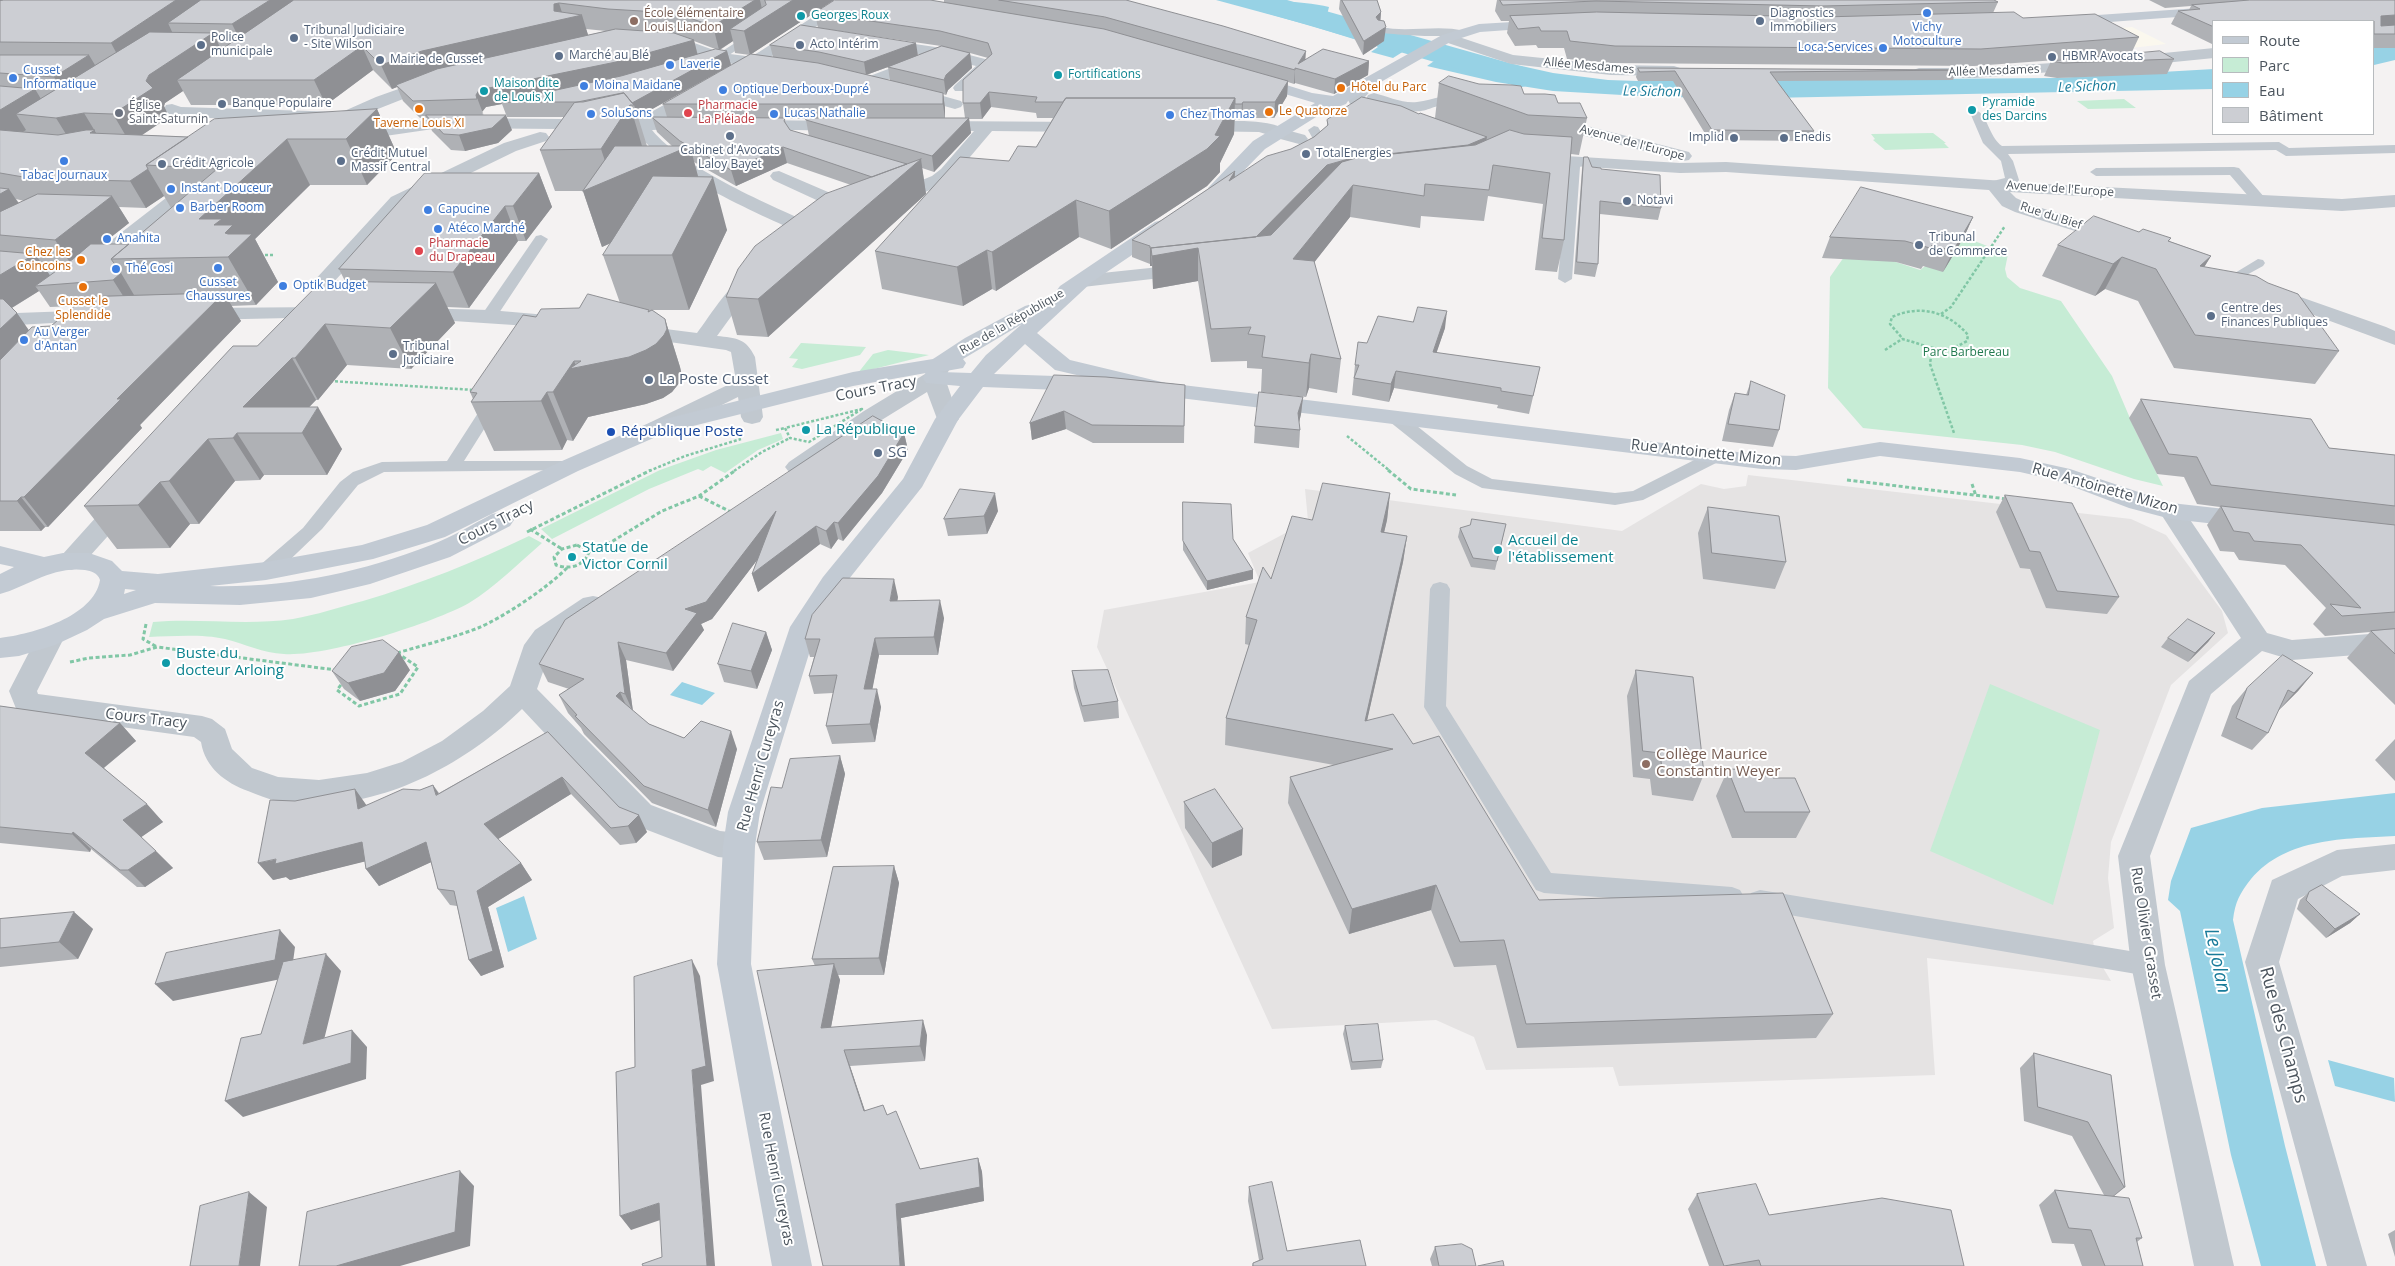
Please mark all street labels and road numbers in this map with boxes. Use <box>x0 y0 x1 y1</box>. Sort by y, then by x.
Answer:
street label: Allée Mesdames <box>1543 55 1635 77</box>
street label: Allée Mesdames <box>1948 62 2040 80</box>
street label: Avenue de l'Europe <box>1578 122 1686 164</box>
street label: Avenue de l'Europe <box>2006 178 2114 200</box>
street label: Rue du Bief <box>2018 199 2084 233</box>
street label: Rue de la République <box>957 286 1067 358</box>
street label: Cours Tracy <box>834 372 918 406</box>
street label: Rue Antoinette Mizon <box>1630 436 1782 470</box>
street label: Rue Antoinette Mizon <box>2030 460 2180 518</box>
street label: Cours Tracy <box>455 496 537 550</box>
street label: Rue Henri Cureyras <box>734 698 788 834</box>
street label: Cours Tracy <box>104 705 188 733</box>
street label: Rue Olivier Grasset <box>2127 866 2165 1000</box>
street label: Rue des Champs <box>2254 965 2312 1105</box>
street label: Rue Henri Cureyras <box>754 1111 798 1247</box>

